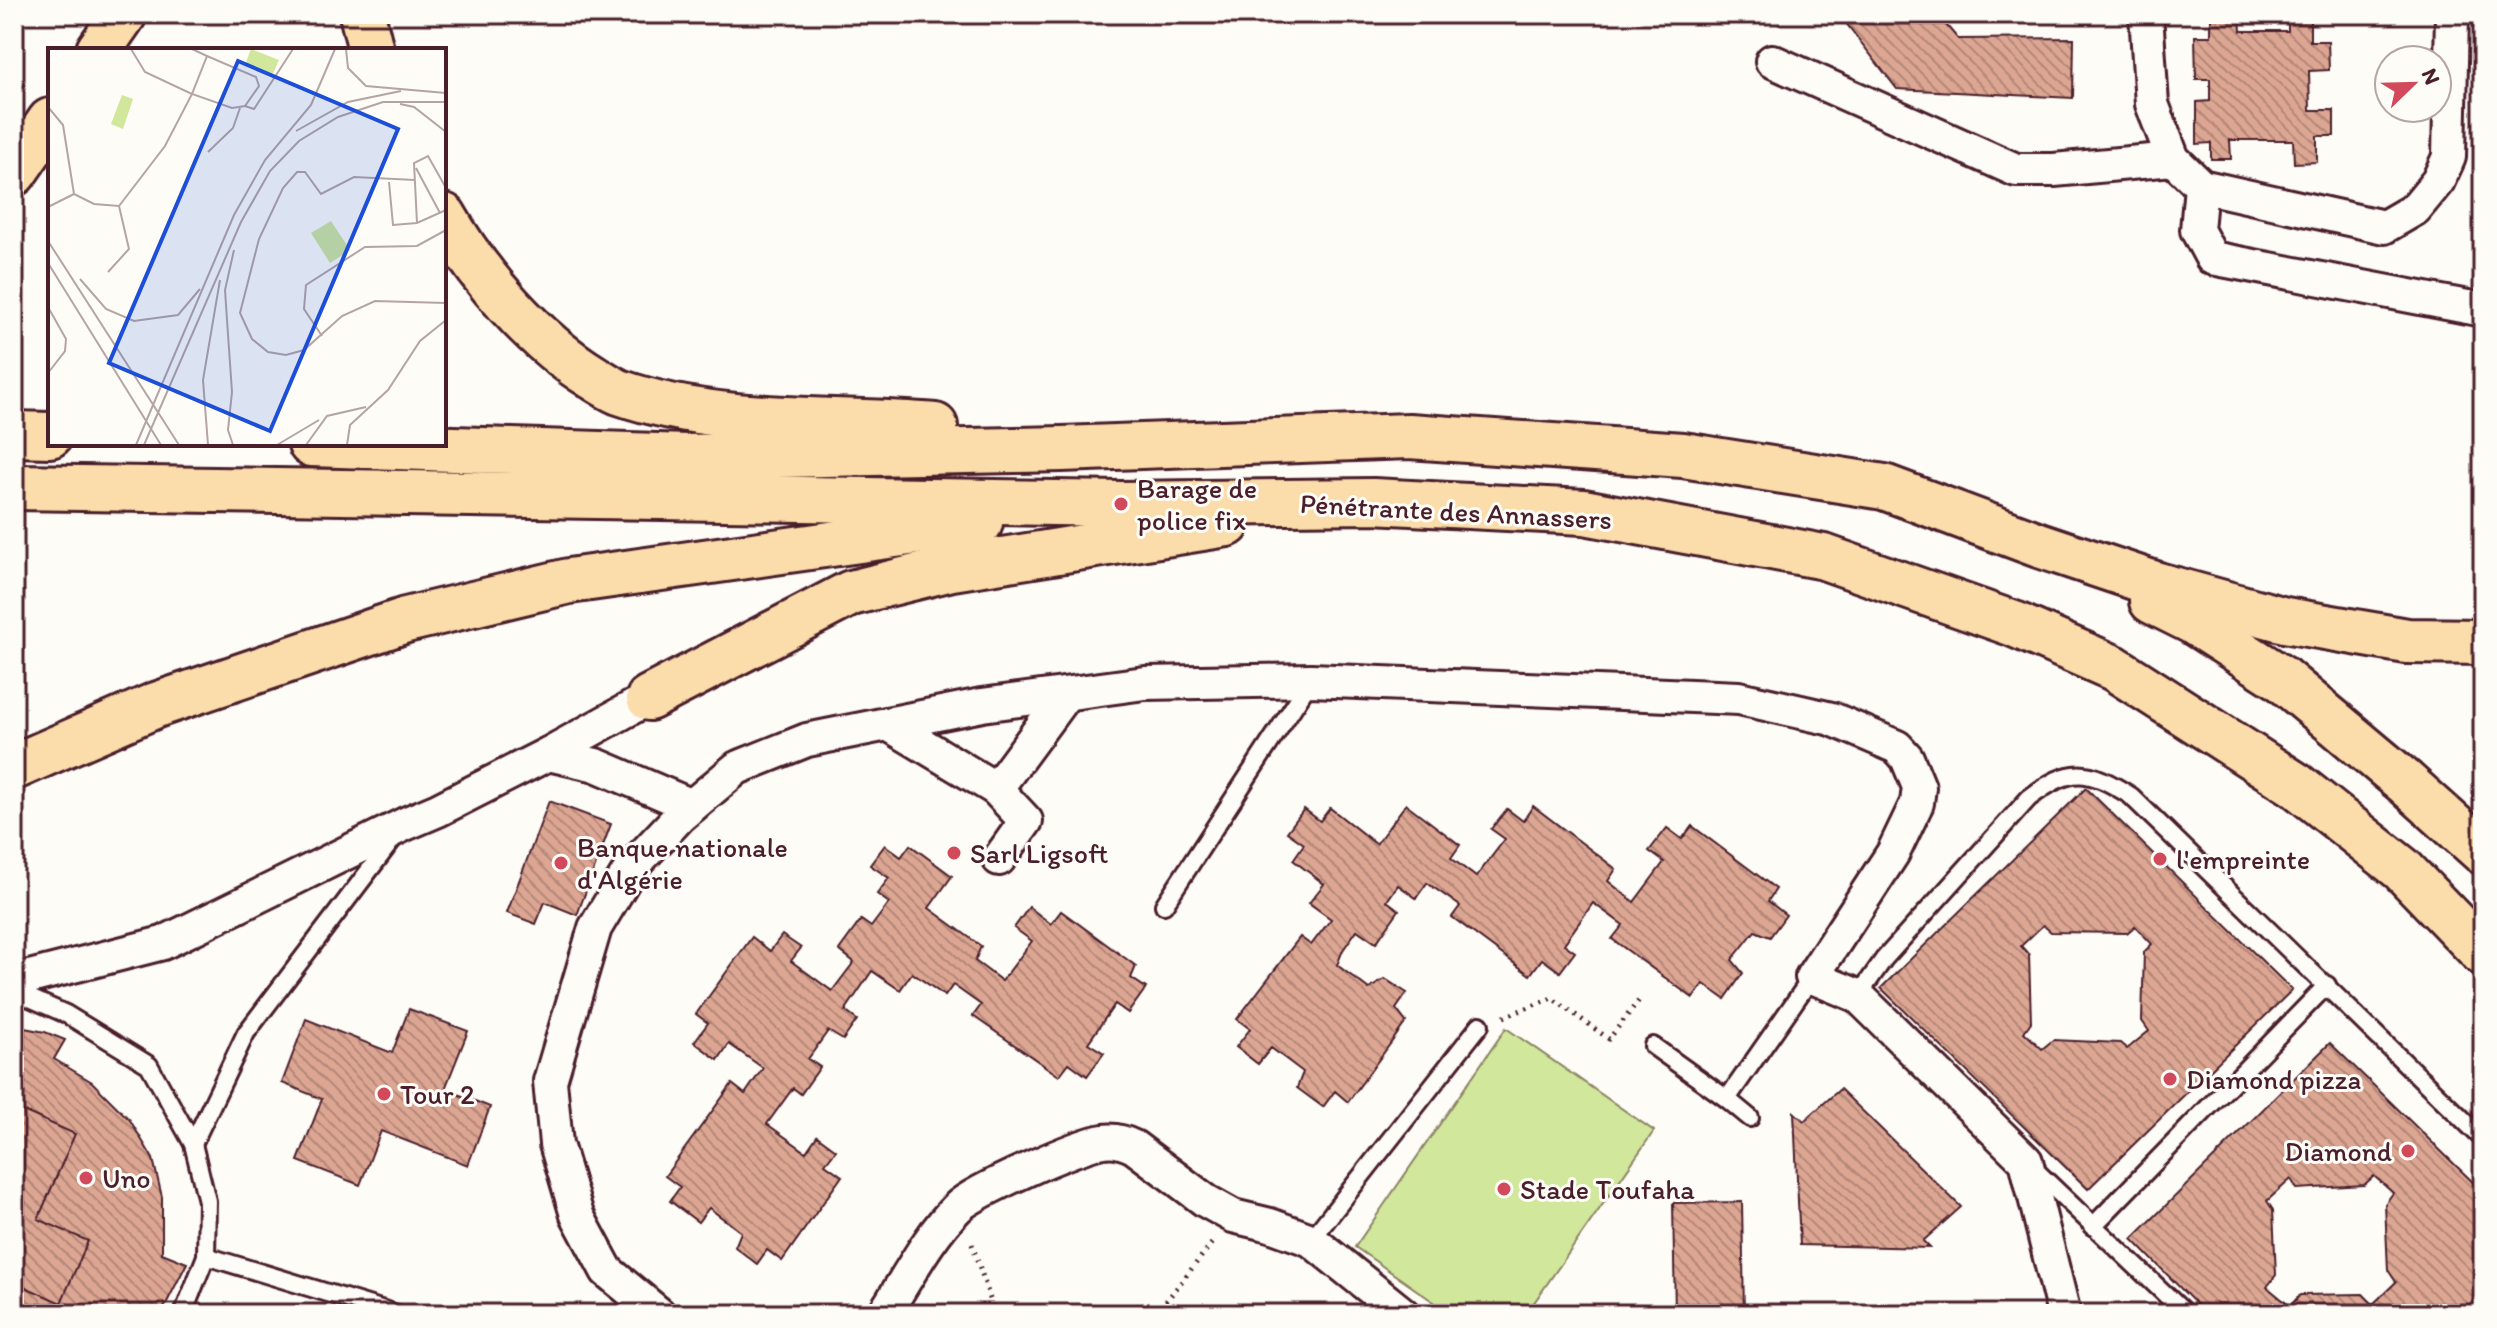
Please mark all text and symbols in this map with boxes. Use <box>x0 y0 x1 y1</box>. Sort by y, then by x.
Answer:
north arrow <box>2373 44 2453 124</box>
inset map <box>48 48 446 446</box>
text: N <box>2416 64 2446 88</box>
place label: Barage de police fix <box>1137 471 1257 537</box>
street label: Pénétrante des Annassers <box>1299 486 1613 536</box>
marker: Barage de police fix <box>1112 495 1130 513</box>
place label: Banque nationale d'Algérie <box>577 830 788 896</box>
place label: Sarl Ligsoft <box>970 836 1109 870</box>
place label: l'empreinte <box>2176 842 2310 876</box>
marker: Sarl Ligsoft <box>945 844 963 862</box>
marker: l'empreinte <box>2151 850 2169 868</box>
marker: Banque nationale d'Algérie <box>552 854 570 872</box>
place label: Diamond pizza <box>2186 1062 2361 1096</box>
marker: Diamond pizza <box>2161 1070 2179 1088</box>
place label: Tour 2 <box>400 1077 475 1111</box>
marker: Tour 2 <box>375 1085 393 1103</box>
place label: Diamond <box>2285 1134 2392 1168</box>
marker: Diamond <box>2399 1142 2417 1160</box>
place label: Uno <box>102 1161 151 1195</box>
marker: Uno <box>77 1169 95 1187</box>
place label: Stade Toufaha <box>1520 1172 1695 1206</box>
marker: Stade Toufaha <box>1495 1180 1513 1198</box>

